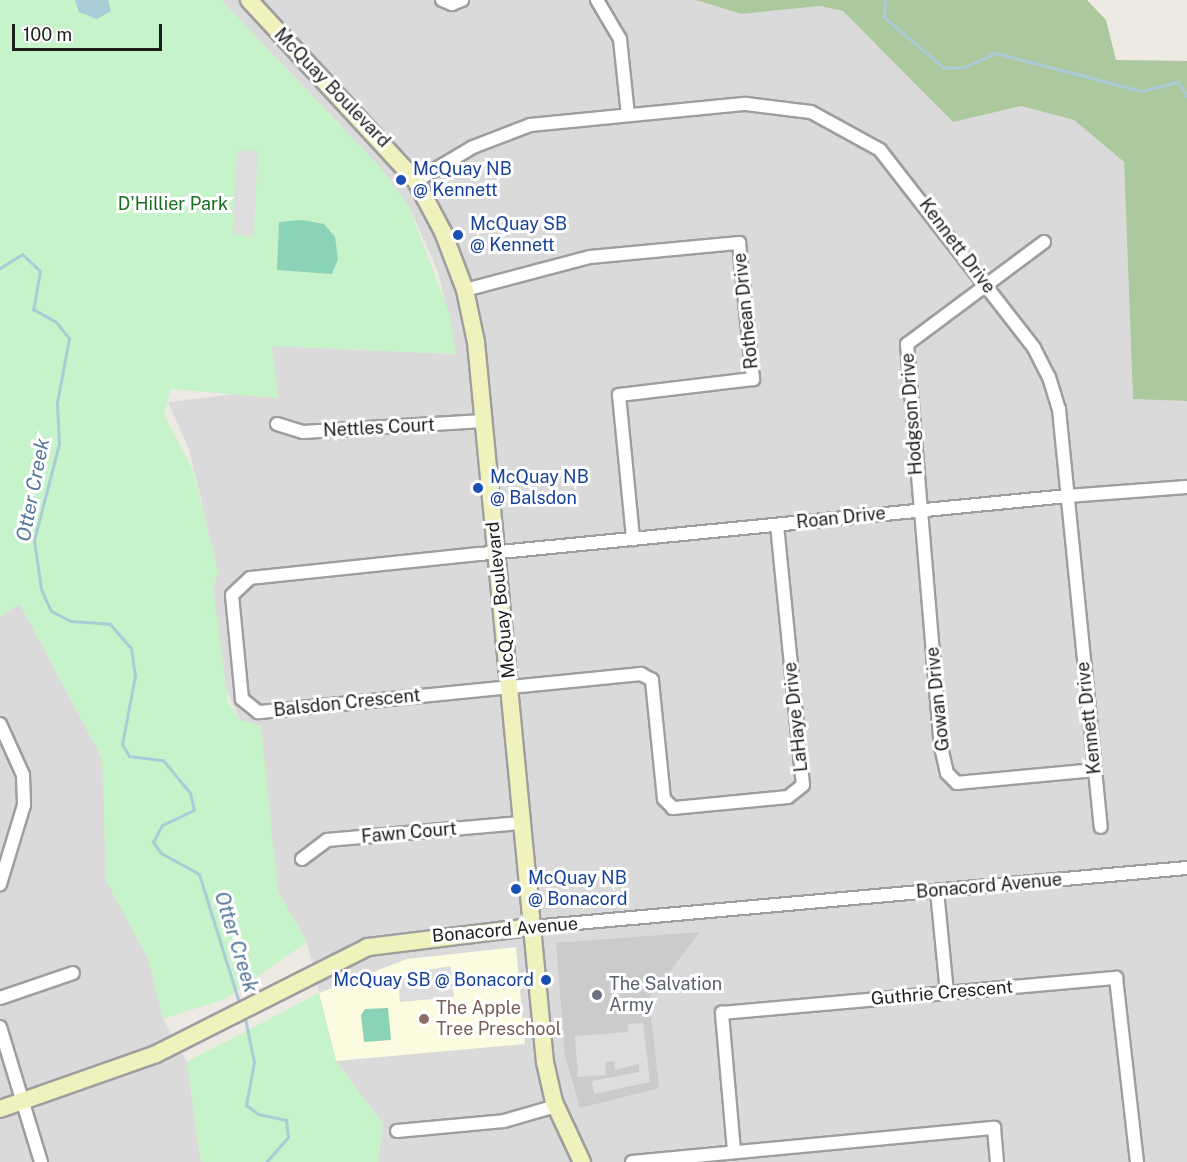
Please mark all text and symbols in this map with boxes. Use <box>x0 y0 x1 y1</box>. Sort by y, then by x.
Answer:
scale bar <box>15 12 165 50</box>
text: 100 m <box>23 24 72 45</box>
street label: McQuay Boulevard <box>270 24 394 152</box>
place label: McQuay NB @ Kennett <box>413 159 512 201</box>
marker: McQuay NB @ Kennett <box>394 173 408 187</box>
park label: D'Hillier Park <box>118 193 228 215</box>
street label: Kennett Drive <box>914 194 1000 298</box>
place label: McQuay SB @ Kennett <box>470 214 567 256</box>
marker: McQuay SB @ Kennett <box>451 228 465 242</box>
street label: Rothean Drive <box>729 252 763 370</box>
street label: Hodgson Drive <box>897 352 927 476</box>
street label: Nettles Court <box>323 414 435 442</box>
water label: Otter Creek <box>11 436 55 544</box>
place label: McQuay NB @ Balsdon <box>490 467 589 510</box>
marker: McQuay NB @ Balsdon <box>471 481 485 495</box>
street label: Roan Drive <box>795 503 887 533</box>
street label: McQuay Boulevard <box>482 521 520 679</box>
street label: Gowan Drive <box>922 646 954 752</box>
street label: LaHaye Drive <box>779 661 813 773</box>
street label: Kennett Drive <box>1072 661 1106 775</box>
street label: Balsdon Crescent <box>273 685 421 721</box>
street label: Fawn Court <box>360 818 458 848</box>
place label: McQuay NB @ Bonacord <box>528 868 627 910</box>
street label: Bonacord Avenue <box>915 869 1063 903</box>
marker: McQuay NB @ Bonacord <box>509 882 523 896</box>
water label: Otter Creek <box>209 889 263 995</box>
street label: Bonacord Avenue <box>431 913 579 947</box>
place label: McQuay SB @ Bonacord <box>333 969 534 991</box>
marker: McQuay SB @ Bonacord <box>539 973 553 987</box>
place label: The Salvation Army <box>609 974 722 1016</box>
street label: Guthrie Crescent <box>870 976 1014 1010</box>
marker: The Salvation Army <box>590 988 604 1002</box>
place label: The Apple Tree Preschool <box>436 998 561 1040</box>
marker: The Apple Tree Preschool <box>417 1012 431 1026</box>

